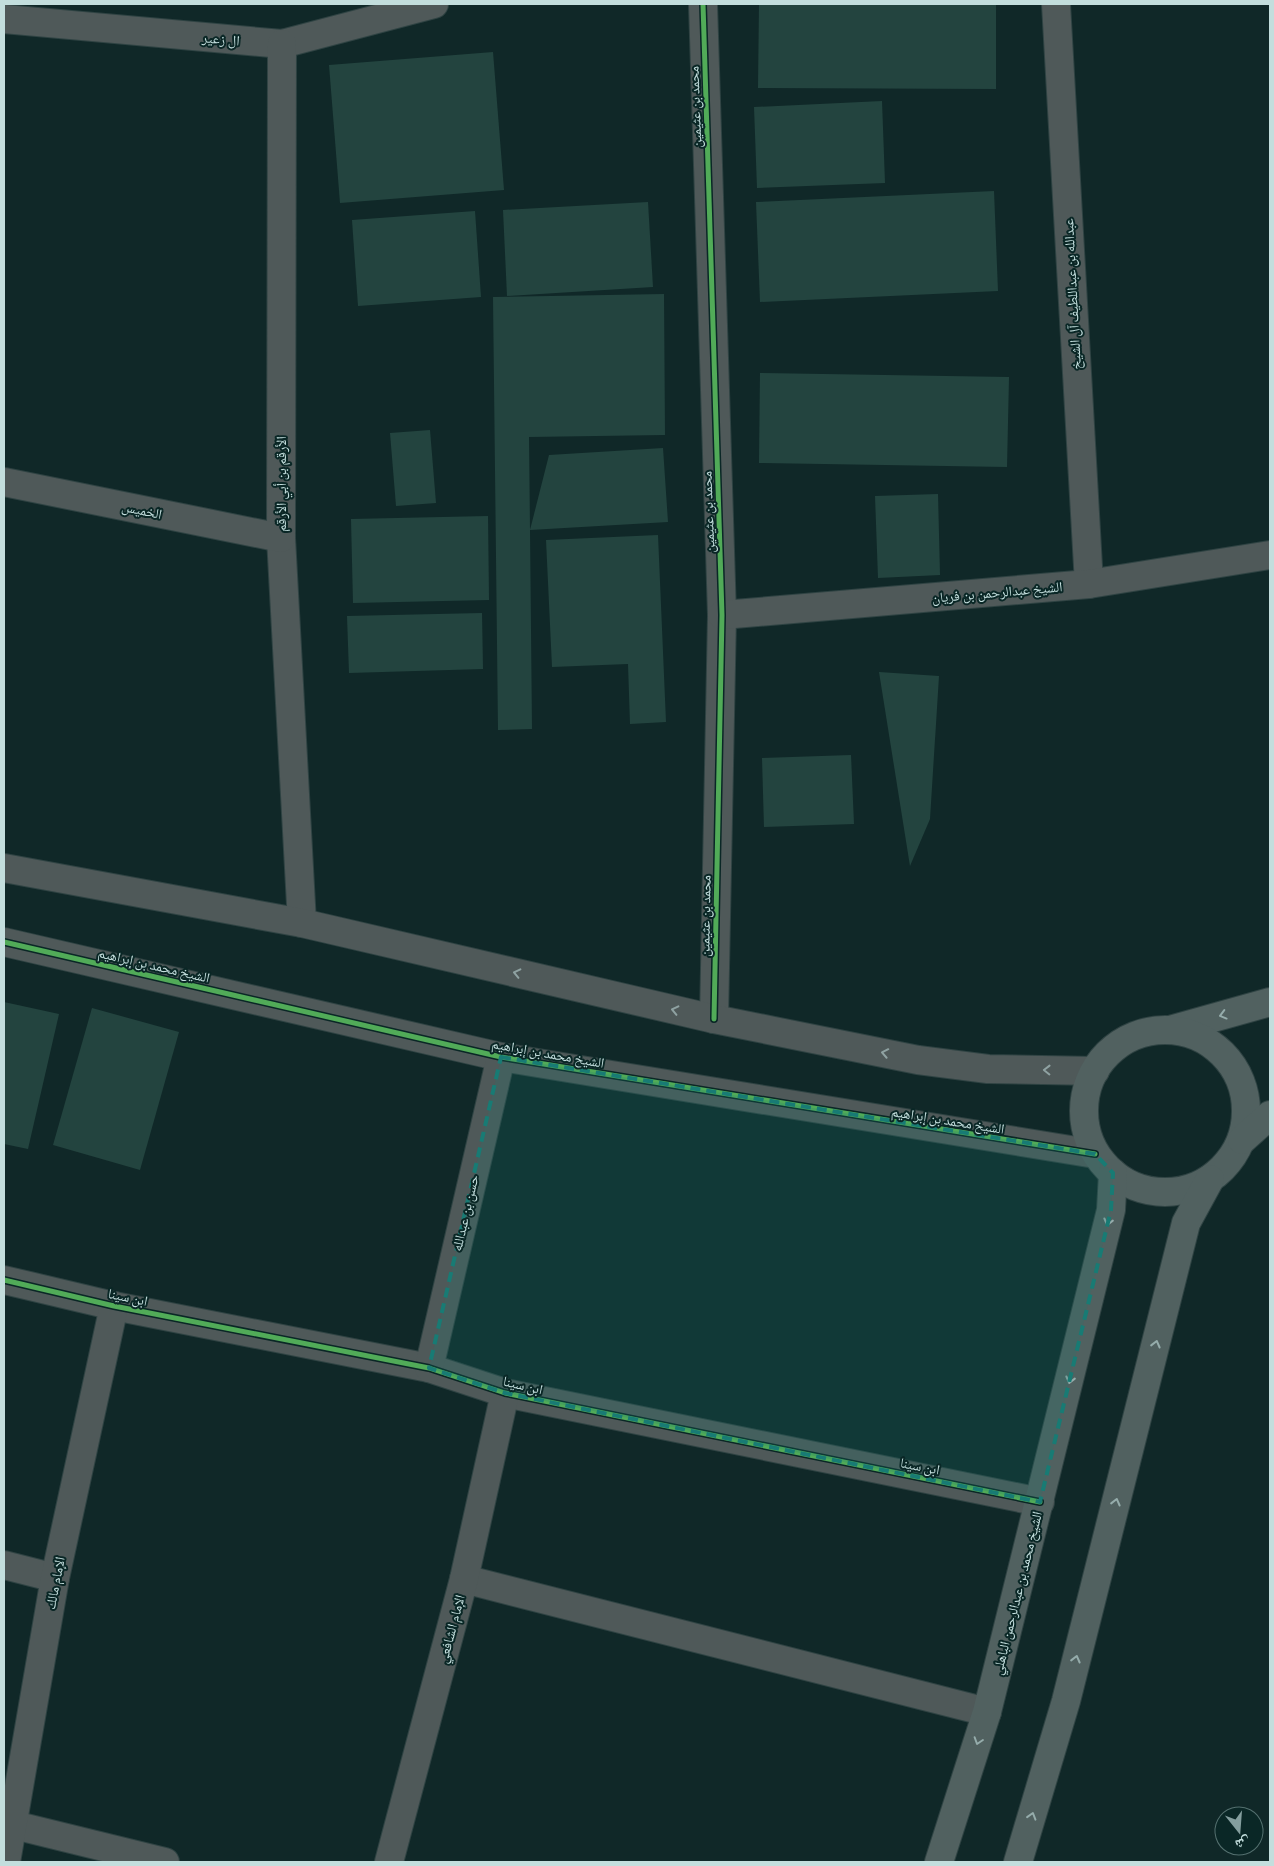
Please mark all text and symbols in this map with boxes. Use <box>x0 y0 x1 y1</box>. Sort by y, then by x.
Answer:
street label: ال زعير <box>200 28 241 50</box>
street label: محمد بن عثيمين <box>685 66 705 148</box>
street label: عبدالله بن عبداللطيف آل الشيخ <box>1059 218 1086 370</box>
street label: الأرقم بن أبي الأرقم <box>272 436 293 532</box>
street label: محمد بن عثيمين <box>698 471 718 553</box>
street label: الخميس <box>120 497 164 523</box>
street label: الشيخ عبدالرحمن بن فريان <box>931 577 1063 608</box>
street label: محمد بن عثيمين <box>695 875 715 957</box>
street label: الشيخ محمد بن إبراهيم <box>96 943 212 988</box>
one-way arrow <box>512 968 521 979</box>
one-way arrow <box>670 1005 679 1016</box>
one-way arrow <box>1219 1009 1228 1020</box>
street label: الشيخ محمد بن إبراهيم <box>490 1034 606 1073</box>
one-way arrow <box>881 1049 890 1059</box>
one-way arrow <box>1042 1065 1050 1075</box>
street label: الشيخ محمد بن إبراهيم <box>890 1102 1006 1139</box>
street label: حسن بن عبدالله <box>447 1173 483 1253</box>
one-way arrow <box>1103 1217 1114 1226</box>
street label: ابن سينا <box>107 1284 149 1310</box>
one-way arrow <box>1150 1341 1160 1349</box>
street label: ابن سينا <box>501 1372 545 1398</box>
one-way arrow <box>1065 1375 1076 1384</box>
street label: ابن سينا <box>899 1453 941 1479</box>
one-way arrow <box>1110 1497 1121 1506</box>
street label: الشيخ محمد بن عبدالرحمن الباهلي <box>988 1509 1049 1677</box>
street label: الإمام مالك <box>41 1555 70 1611</box>
street label: الإمام الشافعي <box>433 1593 471 1666</box>
one-way arrow <box>1070 1655 1081 1664</box>
one-way arrow <box>974 1736 984 1744</box>
north arrow <box>1214 1806 1264 1856</box>
one-way arrow <box>1026 1812 1036 1820</box>
text: ش <box>1233 1833 1253 1854</box>

